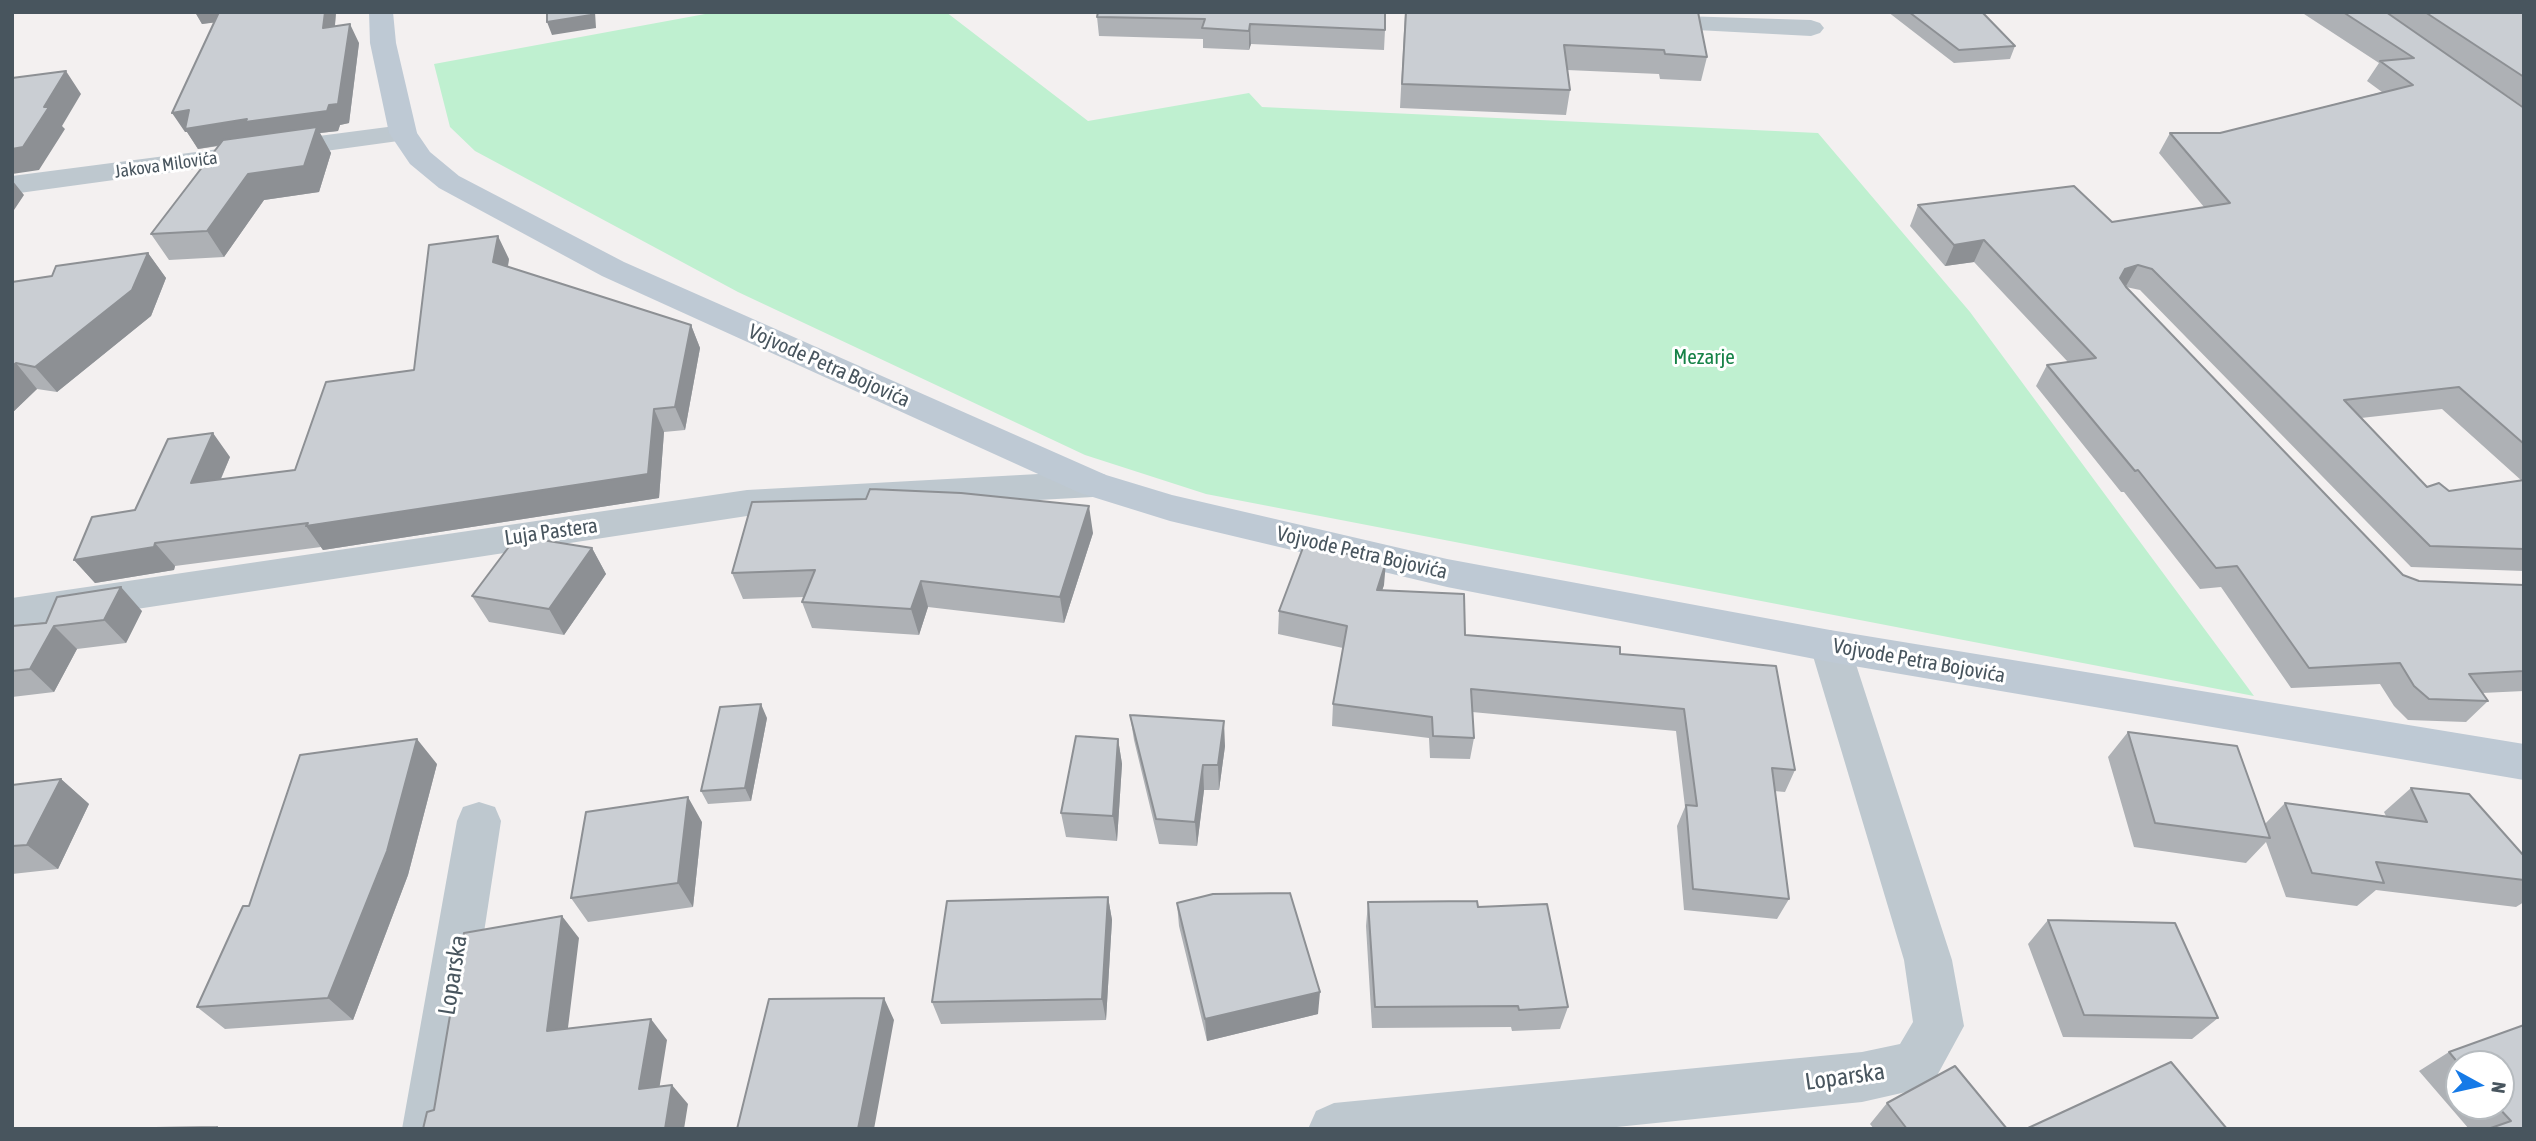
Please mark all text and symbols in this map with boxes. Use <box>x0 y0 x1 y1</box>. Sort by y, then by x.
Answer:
street label: Jakova Milovića <box>113 147 219 183</box>
street label: Vojvode Petra Bojovića <box>744 319 914 413</box>
park label: Mezarje <box>1673 344 1735 370</box>
street label: Luja Pastera <box>503 513 599 551</box>
street label: Vojvode Petra Bojovića <box>1274 521 1450 585</box>
street label: Vojvode Petra Bojovića <box>1831 633 2007 689</box>
street label: Loparska <box>432 933 474 1017</box>
north arrow <box>2445 1050 2515 1120</box>
street label: Loparska <box>1803 1057 1887 1097</box>
text: N <box>2487 1081 2510 1095</box>

